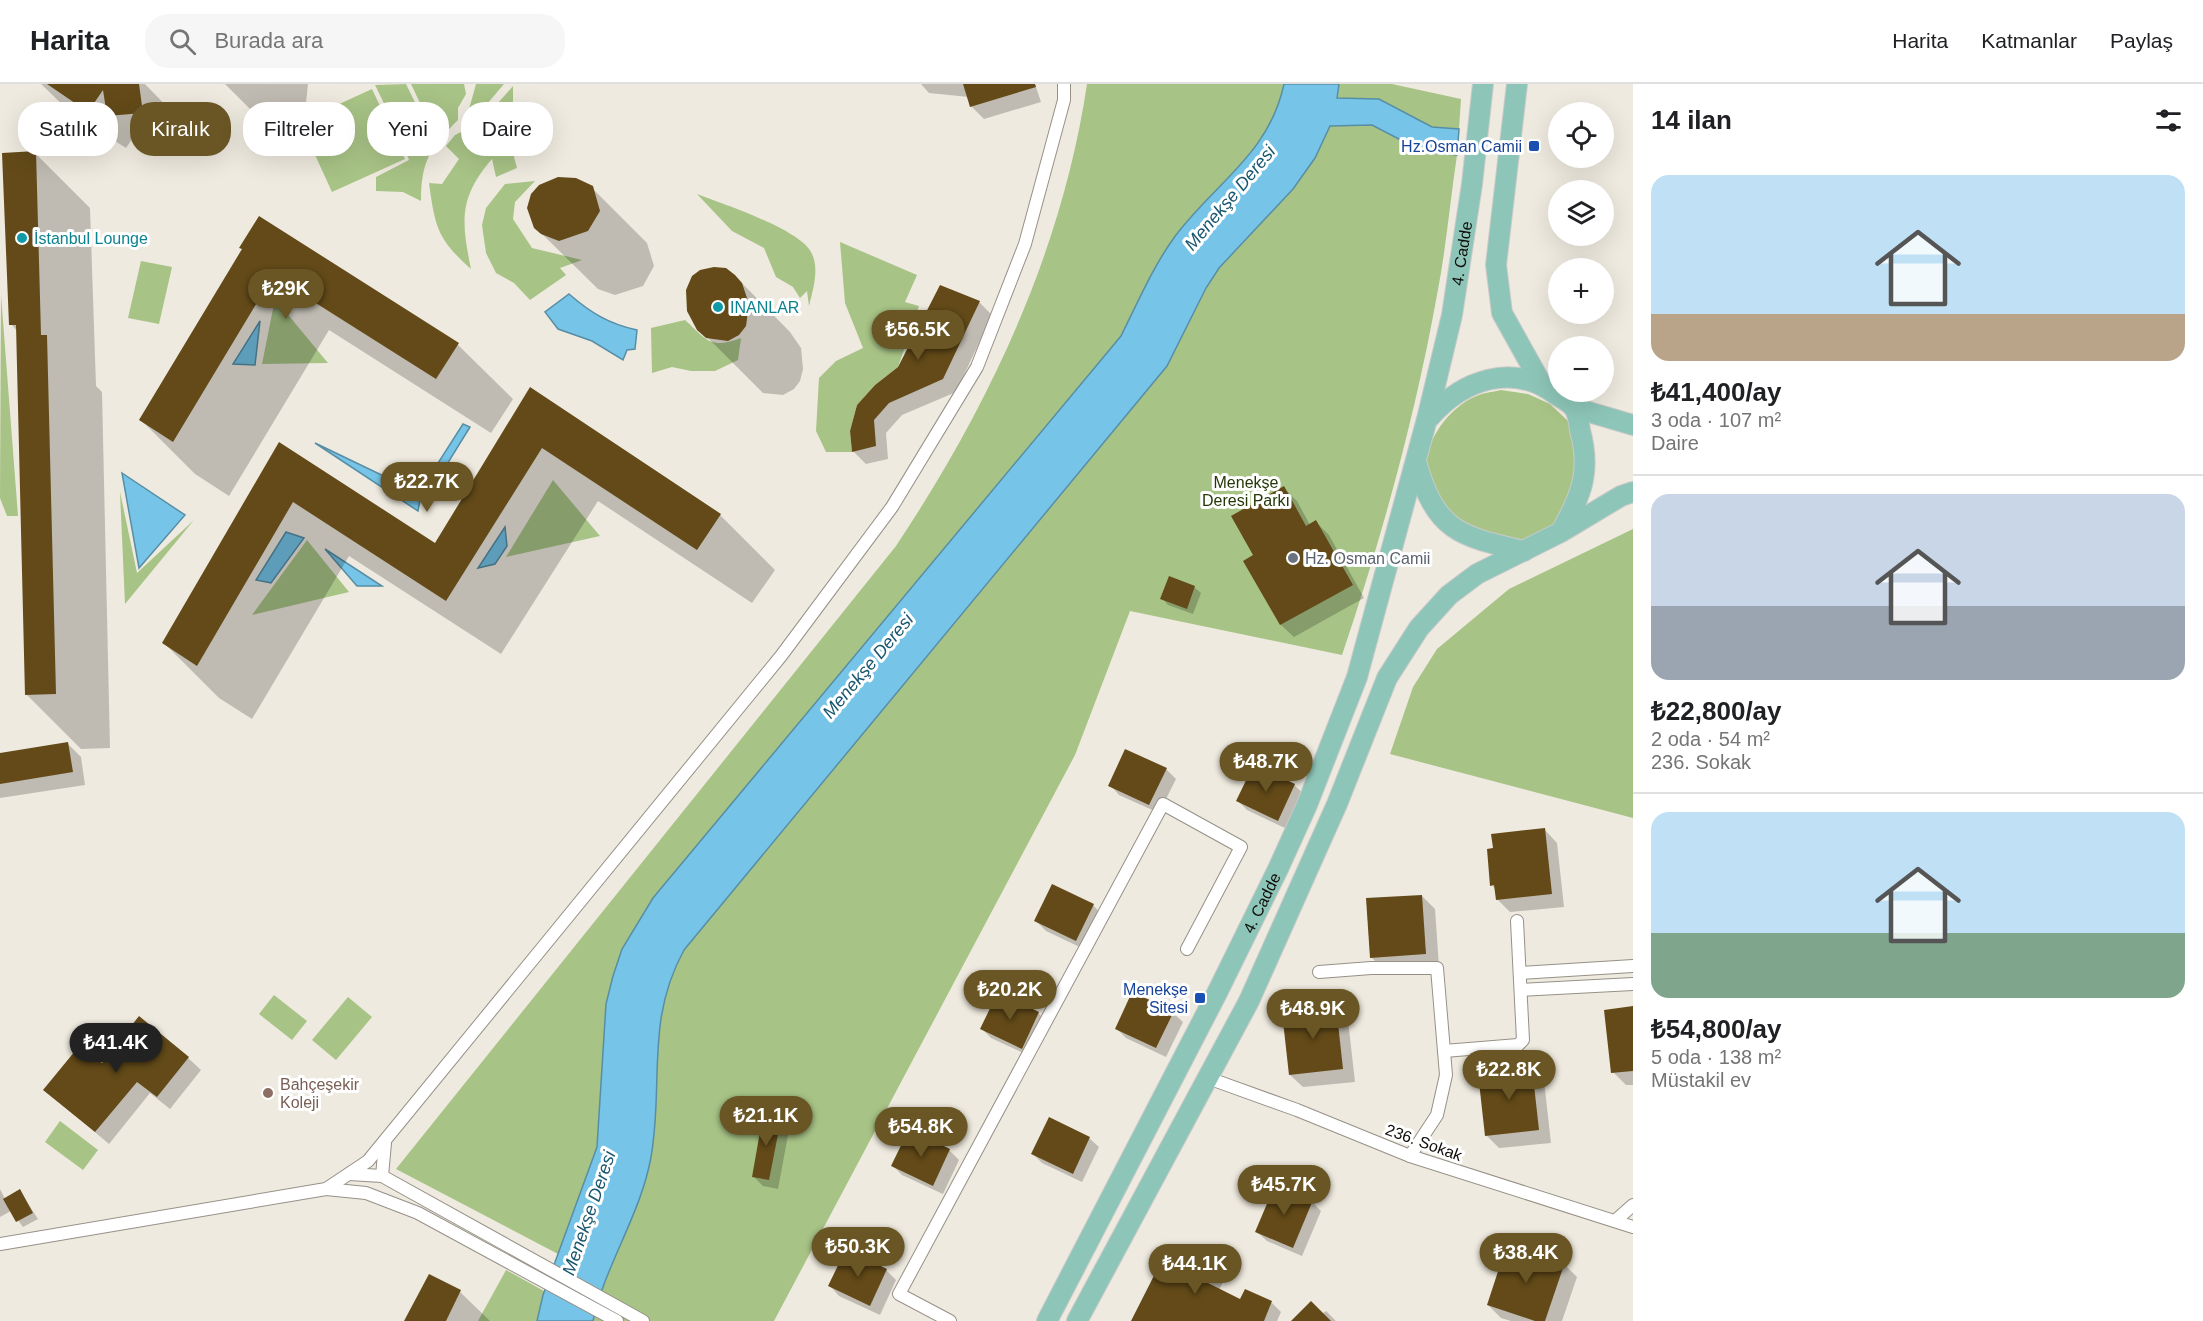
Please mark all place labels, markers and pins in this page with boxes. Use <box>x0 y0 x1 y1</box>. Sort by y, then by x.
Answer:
place label: Hz.Osman Camii <box>1401 138 1522 155</box>
marker: Hz.Osman Camii <box>1527 139 1541 153</box>
place label: İstanbul Lounge <box>34 229 148 247</box>
marker: İstanbul Lounge <box>15 231 29 245</box>
pin: ₺29K <box>250 269 322 320</box>
place label: INANLAR <box>730 299 799 316</box>
marker: INANLAR <box>711 300 725 314</box>
pin: ₺56.5K <box>869 310 967 361</box>
pin: ₺22.7K <box>378 462 476 513</box>
place label: Hz. Osman Camii <box>1305 550 1430 567</box>
marker: Hz. Osman Camii <box>1286 551 1300 565</box>
pin: ₺48.7K <box>1217 742 1315 793</box>
pin: ₺20.2K <box>961 970 1059 1021</box>
place label: Menekşe Sitesi <box>1123 981 1188 1016</box>
pin: ₺48.9K <box>1264 989 1362 1040</box>
marker: Menekşe Sitesi <box>1193 991 1207 1005</box>
pin: ₺41.4K <box>67 1023 165 1074</box>
pin: ₺22.8K <box>1460 1050 1558 1101</box>
place label: Bahçeşekir Koleji <box>280 1076 360 1111</box>
marker: Bahçeşekir Koleji <box>261 1086 275 1100</box>
pin: ₺21.1K <box>717 1096 815 1147</box>
pin: ₺54.8K <box>872 1107 970 1158</box>
pin: ₺45.7K <box>1235 1165 1333 1216</box>
pin: ₺50.3K <box>809 1227 907 1278</box>
pin: ₺38.4K <box>1477 1233 1575 1284</box>
pin: ₺44.1K <box>1146 1244 1244 1295</box>

